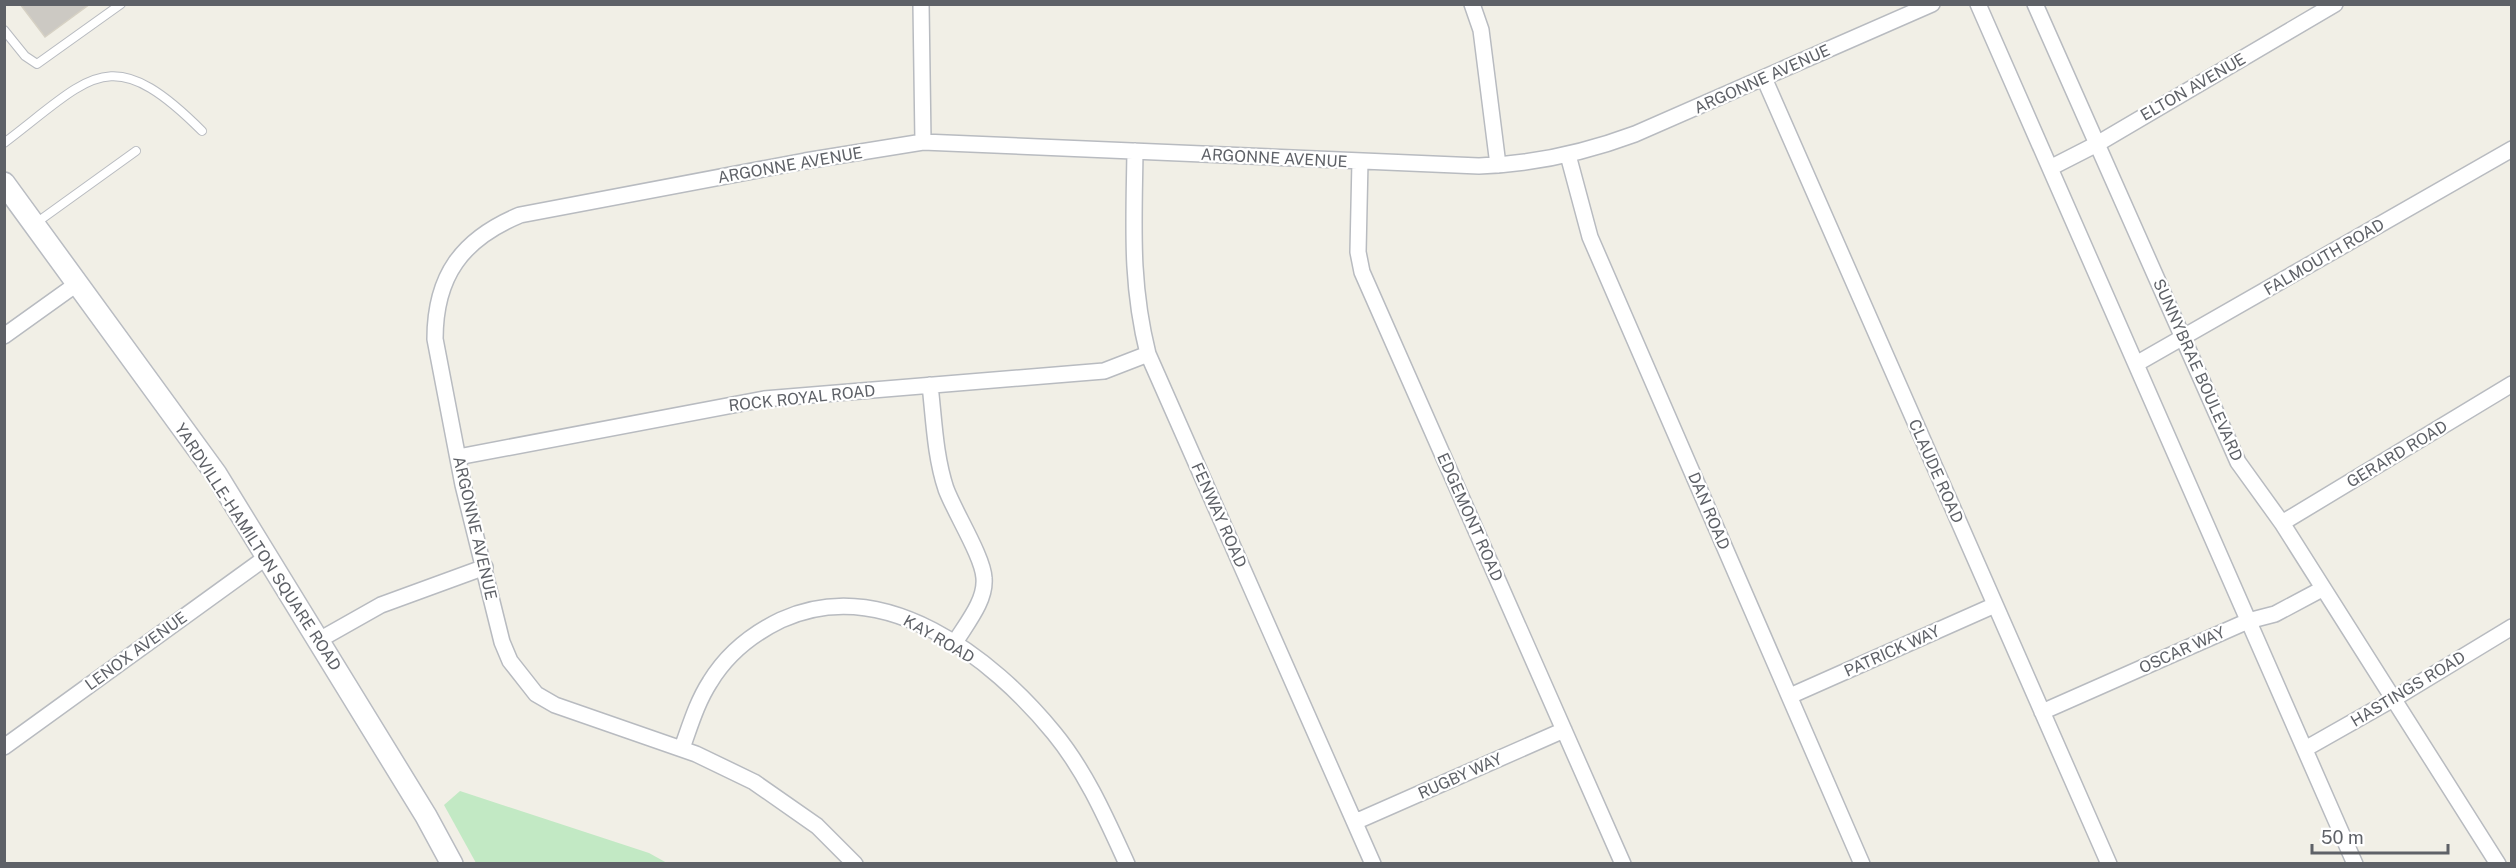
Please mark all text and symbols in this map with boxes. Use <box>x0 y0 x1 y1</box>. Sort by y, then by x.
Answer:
street label: ARGONNE AVENUE <box>1691 40 1833 118</box>
street label: ELTON AVENUE <box>2137 49 2249 125</box>
street label: ARGONNE AVENUE <box>716 143 864 187</box>
street label: ARGONNE AVENUE <box>1200 145 1348 171</box>
street label: FALMOUTH ROAD <box>2260 215 2388 299</box>
street label: SUNNYBRAE BOULEVARD <box>2149 276 2247 464</box>
street label: ROCK ROYAL ROAD <box>728 381 876 415</box>
street label: CLAUDE ROAD <box>1905 416 1967 526</box>
street label: GERARD ROAD <box>2343 416 2451 492</box>
street label: YARDVILLE-HAMILTON SQUARE ROAD <box>171 420 345 674</box>
street label: EDGEMONT ROAD <box>1433 450 1507 584</box>
street label: ARGONNE AVENUE <box>449 454 501 602</box>
street label: FENWAY ROAD <box>1187 460 1251 570</box>
street label: DAN ROAD <box>1684 469 1734 553</box>
street label: LENOX AVENUE <box>81 608 191 694</box>
street label: KAY ROAD <box>900 611 978 667</box>
street label: PATRICK WAY <box>1841 621 1943 681</box>
street label: OSCAR WAY <box>2136 622 2228 677</box>
street label: HASTINGS ROAD <box>2347 647 2469 731</box>
street label: RUGBY WAY <box>1415 749 1505 803</box>
scale bar <box>2312 817 2448 855</box>
text: 50 m <box>2321 827 2364 848</box>

